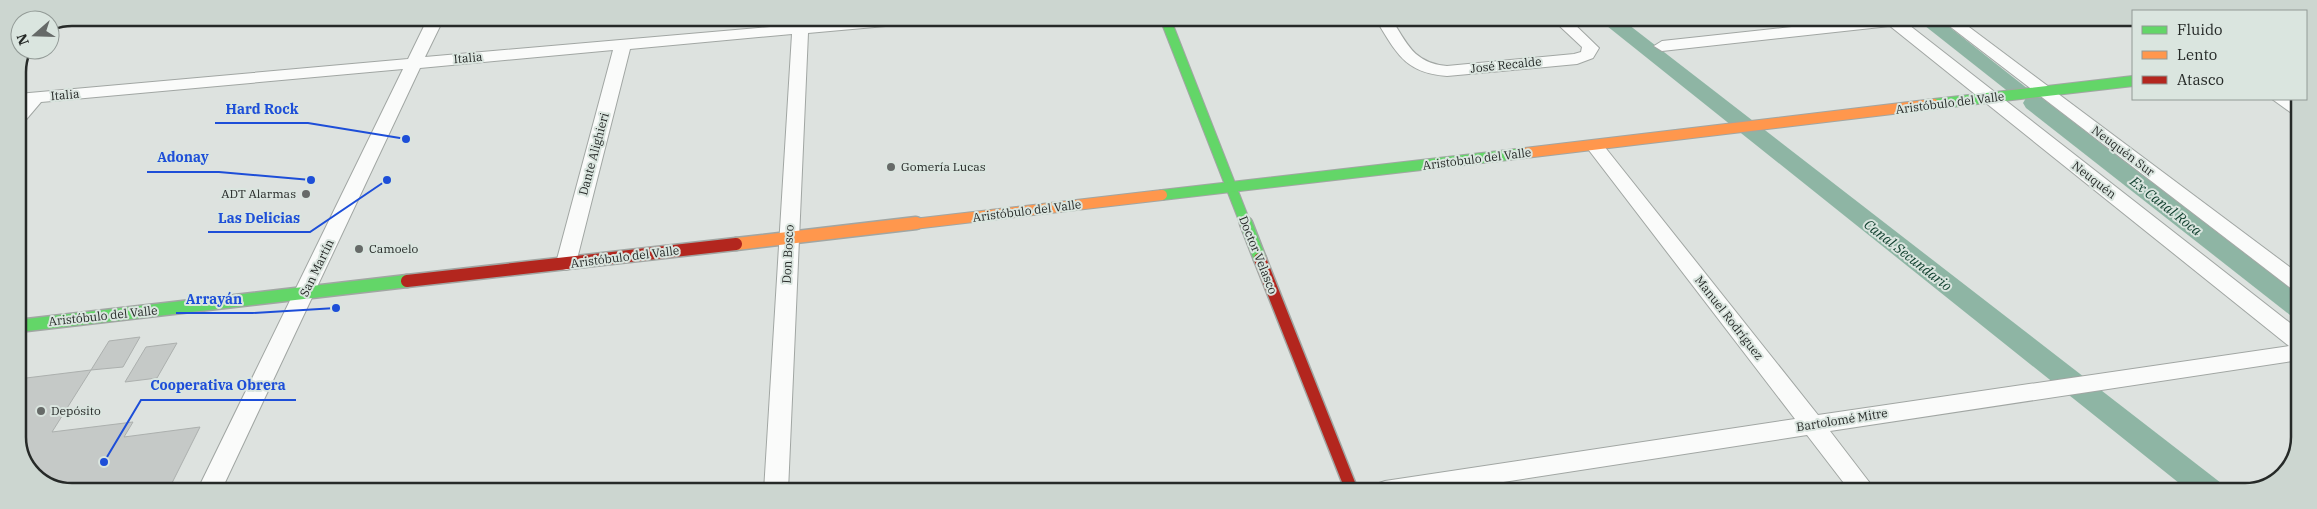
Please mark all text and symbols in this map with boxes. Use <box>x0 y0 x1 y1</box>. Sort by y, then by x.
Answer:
north arrow <box>10 10 60 60</box>
legend <box>2132 10 2307 100</box>
text: Fluido <box>2177 20 2222 39</box>
text: N <box>12 31 33 48</box>
text: Lento <box>2177 45 2217 64</box>
street label: Italia <box>453 49 483 66</box>
street label: José Recalde <box>1470 53 1542 76</box>
text: Atasco <box>2177 70 2224 89</box>
street label: Italia <box>50 86 80 103</box>
street label: Aristóbulo del Valle <box>1895 88 2005 117</box>
callout: Hard Rock <box>215 94 308 123</box>
text: Hard Rock <box>226 100 299 118</box>
street label: Dante Alighieri <box>575 111 612 197</box>
street label: Neuquén Sur <box>2089 123 2157 179</box>
callout: Adonay <box>147 143 219 172</box>
street label: Aristobulo del Valle <box>1422 144 1532 173</box>
text: Adonay <box>157 148 209 166</box>
street label: Neuquén <box>2069 158 2119 202</box>
place label: Gomería Lucas <box>901 159 986 174</box>
marker: Gomería Lucas <box>885 161 897 173</box>
water label: Ex Canal Roca <box>2126 172 2206 240</box>
place label: ADT Alarmas <box>221 186 296 201</box>
marker: ADT Alarmas <box>300 188 312 200</box>
street label: Aristóbulo del Valle <box>972 196 1082 225</box>
callout: Las Delicias <box>208 203 310 232</box>
text: Las Delicias <box>218 209 300 227</box>
street label: Doctor Velasco <box>1236 213 1281 296</box>
water label: Canal Secundario <box>1860 215 1956 295</box>
street label: Don Bosco <box>778 224 797 284</box>
street label: San Martín <box>296 236 337 299</box>
place label: Camoelo <box>369 241 419 256</box>
street label: Aristóbulo del Valle <box>570 242 680 271</box>
marker: Camoelo <box>353 243 365 255</box>
street label: Manuel Rodríguez <box>1692 273 1767 363</box>
callout: Arrayán <box>176 284 252 313</box>
text: Arrayán <box>186 290 242 308</box>
street label: Aristóbulo del Valle <box>48 302 158 329</box>
callout: Cooperativa Obrera <box>141 371 296 400</box>
text: Cooperativa Obrera <box>150 376 286 394</box>
place label: Depósito <box>51 403 101 418</box>
marker: Depósito <box>35 405 47 417</box>
street label: Bartolomé Mitre <box>1795 405 1889 434</box>

